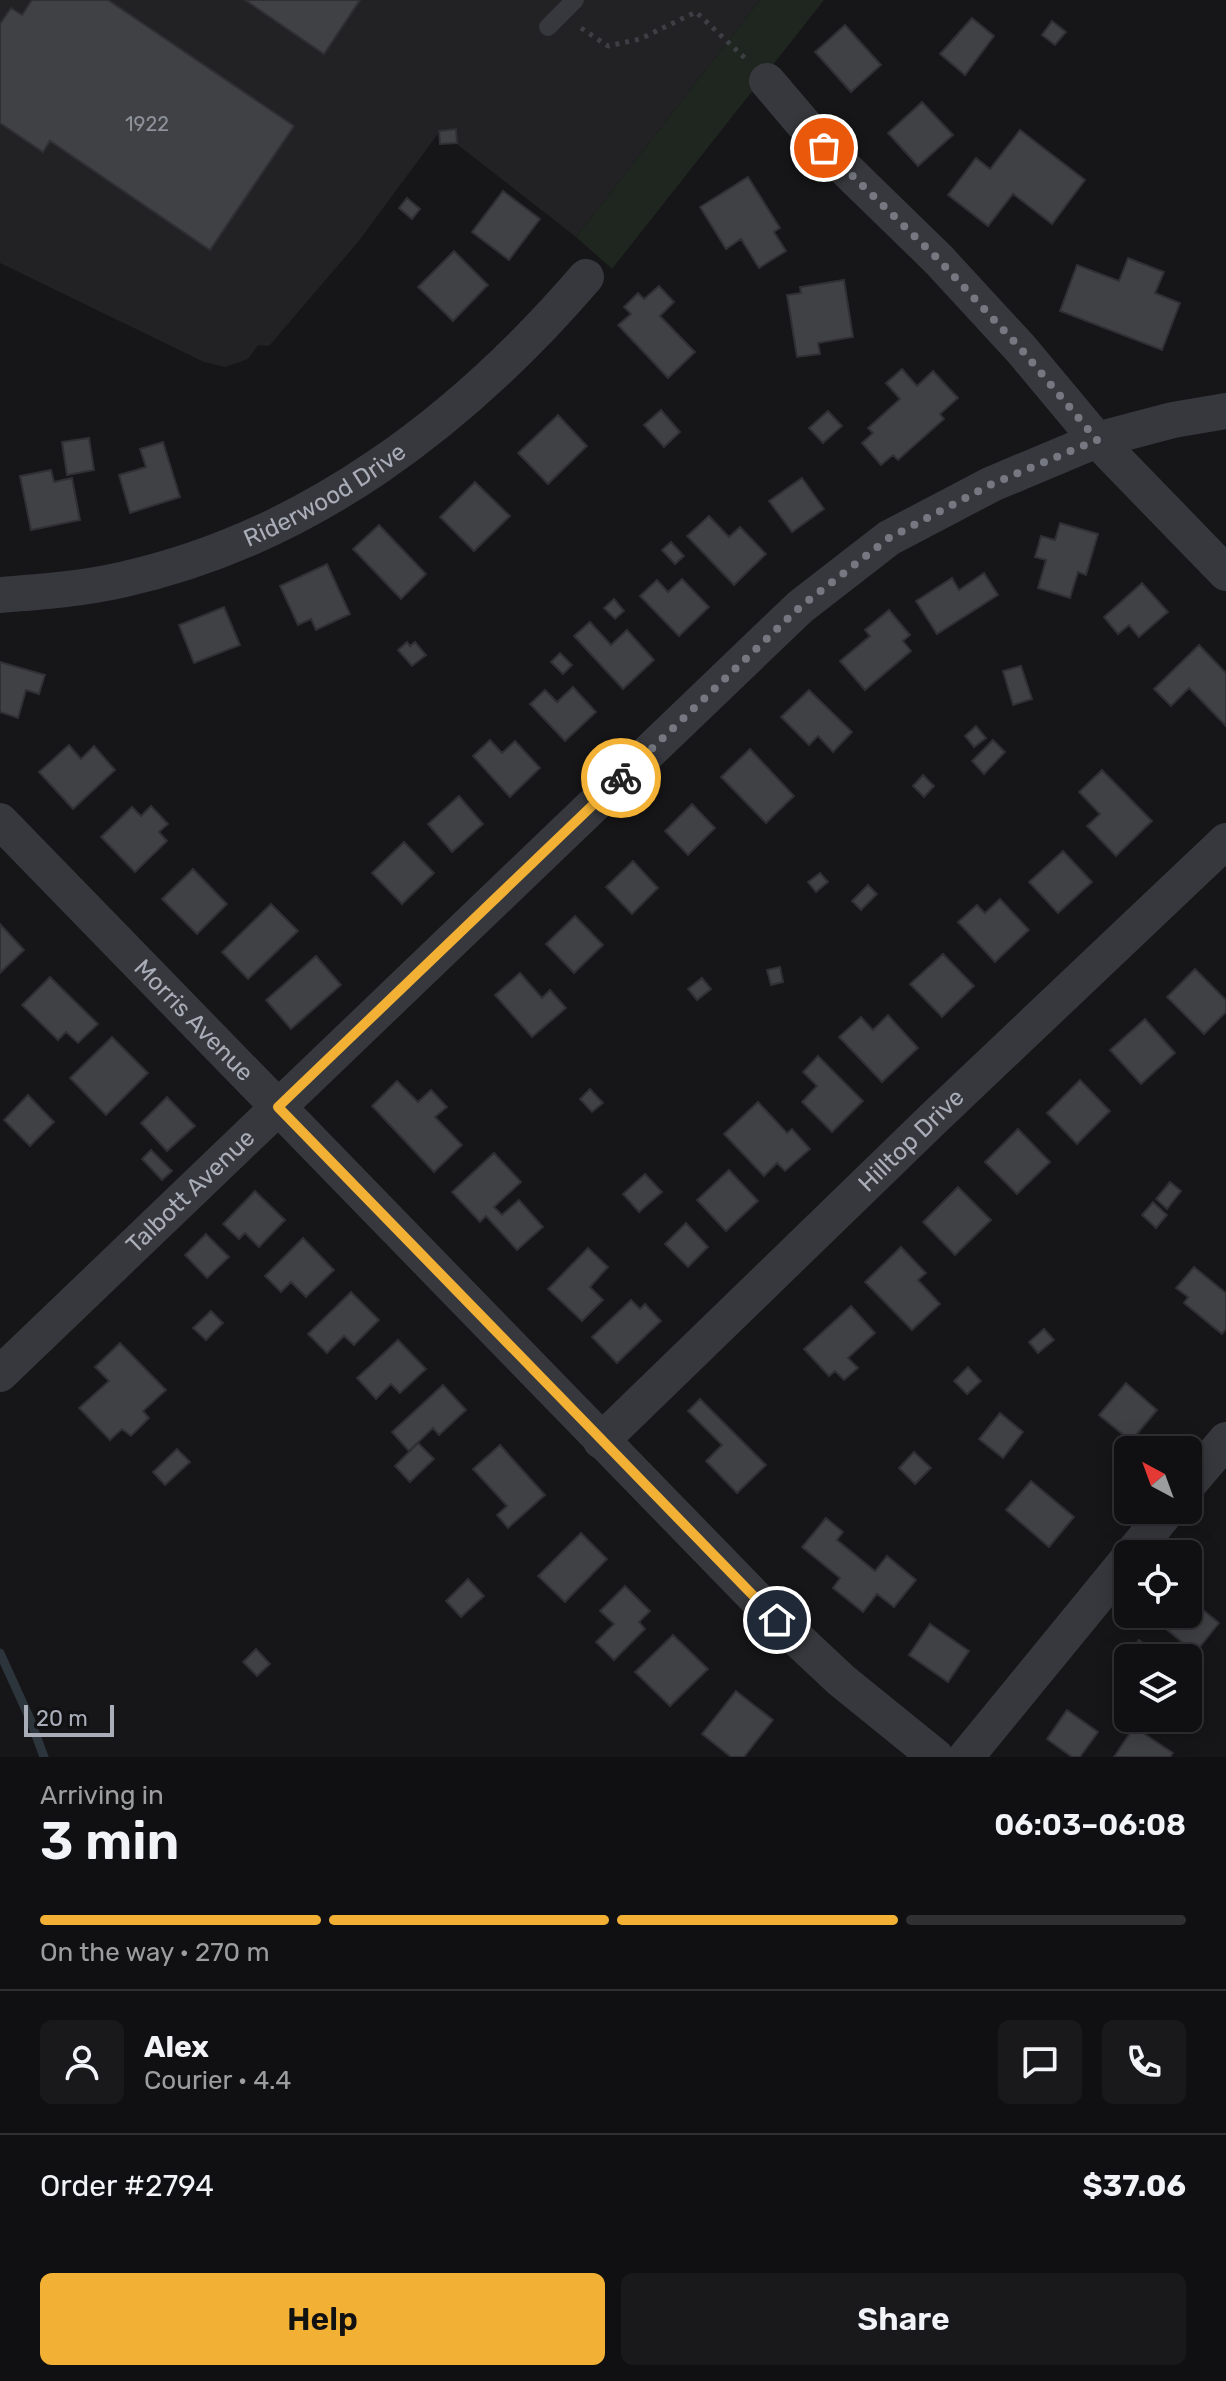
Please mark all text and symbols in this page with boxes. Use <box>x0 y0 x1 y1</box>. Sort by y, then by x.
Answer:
house number: 1922 <box>125 112 169 136</box>
pin <box>790 114 858 182</box>
icon: bag <box>802 126 846 170</box>
street label: Riderwood Drive <box>239 437 411 553</box>
courier <box>581 738 661 818</box>
icon: bike <box>599 756 643 800</box>
street label: Morris Avenue <box>129 954 259 1087</box>
street label: Hilltop Drive <box>853 1083 970 1198</box>
street label: Talbott Avenue <box>121 1123 260 1259</box>
north arrow <box>1114 1436 1202 1524</box>
map controls <box>1114 1436 1202 1732</box>
button: locate <box>1114 1540 1202 1628</box>
pin <box>743 1586 811 1654</box>
icon: home <box>755 1598 799 1642</box>
button: layers <box>1114 1644 1202 1732</box>
scale bar <box>24 1701 114 1737</box>
text: 20 m <box>36 1705 88 1732</box>
text: Arriving in <box>40 1780 164 1811</box>
text: 06:03–06:08 <box>994 1807 1186 1843</box>
text: 3 min <box>40 1810 179 1872</box>
text: On the way · 270 m <box>40 1937 270 1968</box>
button: person <box>40 2020 124 2104</box>
button: chat <box>998 2020 1082 2104</box>
button: phone <box>1102 2020 1186 2104</box>
text: Alex <box>144 2029 209 2065</box>
text: Courier · 4.4 <box>144 2065 291 2096</box>
text: Order #2794 <box>40 2168 214 2204</box>
text: $37.06 <box>1082 2168 1186 2204</box>
button: Help <box>40 2273 605 2365</box>
button: Share <box>621 2273 1186 2365</box>

